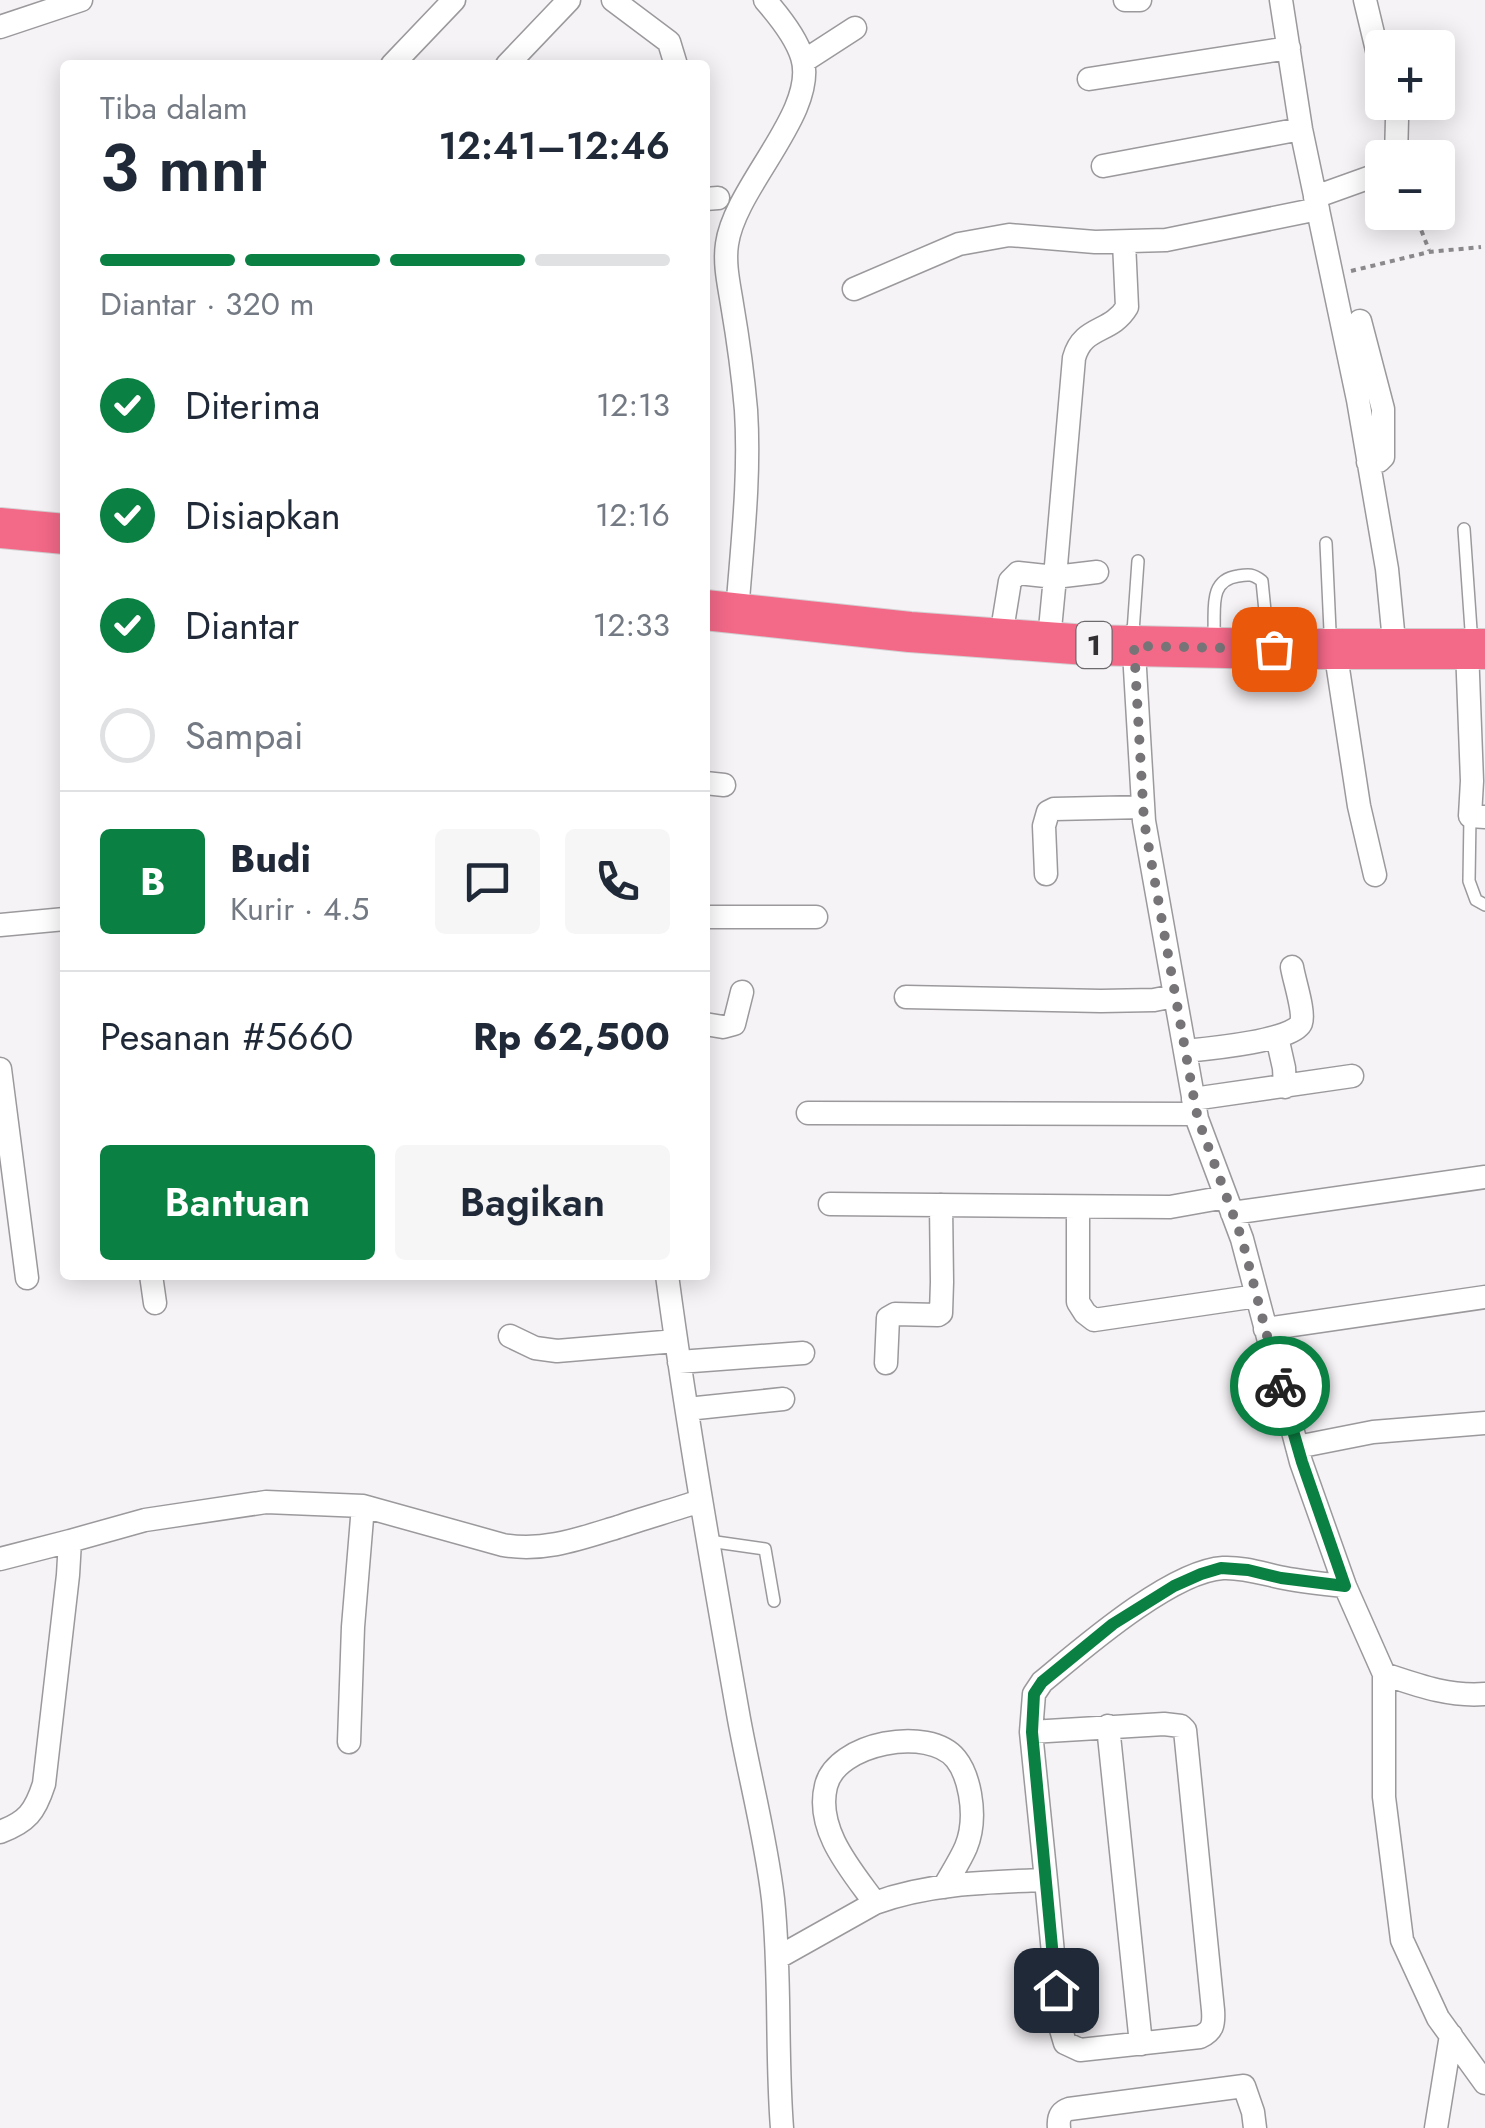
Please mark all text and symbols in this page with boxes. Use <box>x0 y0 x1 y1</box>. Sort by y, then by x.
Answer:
map controls <box>1365 30 1455 230</box>
button: + <box>1365 30 1455 120</box>
text: Tiba dalam <box>100 85 248 131</box>
text: 12:41–12:46 <box>438 118 670 173</box>
text: 3 mnt <box>100 121 266 215</box>
button: − <box>1365 140 1455 230</box>
text: Diantar · 320 m <box>100 281 315 327</box>
icon: check <box>100 378 155 433</box>
text: Diterima <box>185 378 320 433</box>
text: 12:13 <box>596 382 670 428</box>
icon: check <box>100 488 155 543</box>
text: Disiapkan <box>185 488 341 543</box>
text: 12:16 <box>595 492 670 538</box>
icon: check <box>100 598 155 653</box>
text: Diantar <box>185 598 299 653</box>
text: 12:33 <box>593 602 670 648</box>
pin <box>1232 607 1317 692</box>
road number: 1 <box>1076 622 1112 668</box>
icon: bag <box>1247 622 1302 677</box>
text: Sampai <box>185 708 304 763</box>
button: chat <box>435 829 540 934</box>
button: phone <box>565 829 670 934</box>
text: Budi <box>230 831 311 886</box>
text: B <box>140 854 165 909</box>
text: Kurir · 4.5 <box>230 886 369 932</box>
text: Pesanan #5660 <box>100 1009 353 1064</box>
text: Rp 62,500 <box>473 1009 670 1064</box>
button: Bantuan <box>100 1145 375 1260</box>
button: Bagikan <box>395 1145 670 1260</box>
courier <box>1230 1336 1330 1436</box>
icon: bike <box>1253 1359 1308 1414</box>
pin <box>1014 1948 1099 2033</box>
icon: home <box>1029 1963 1084 2018</box>

